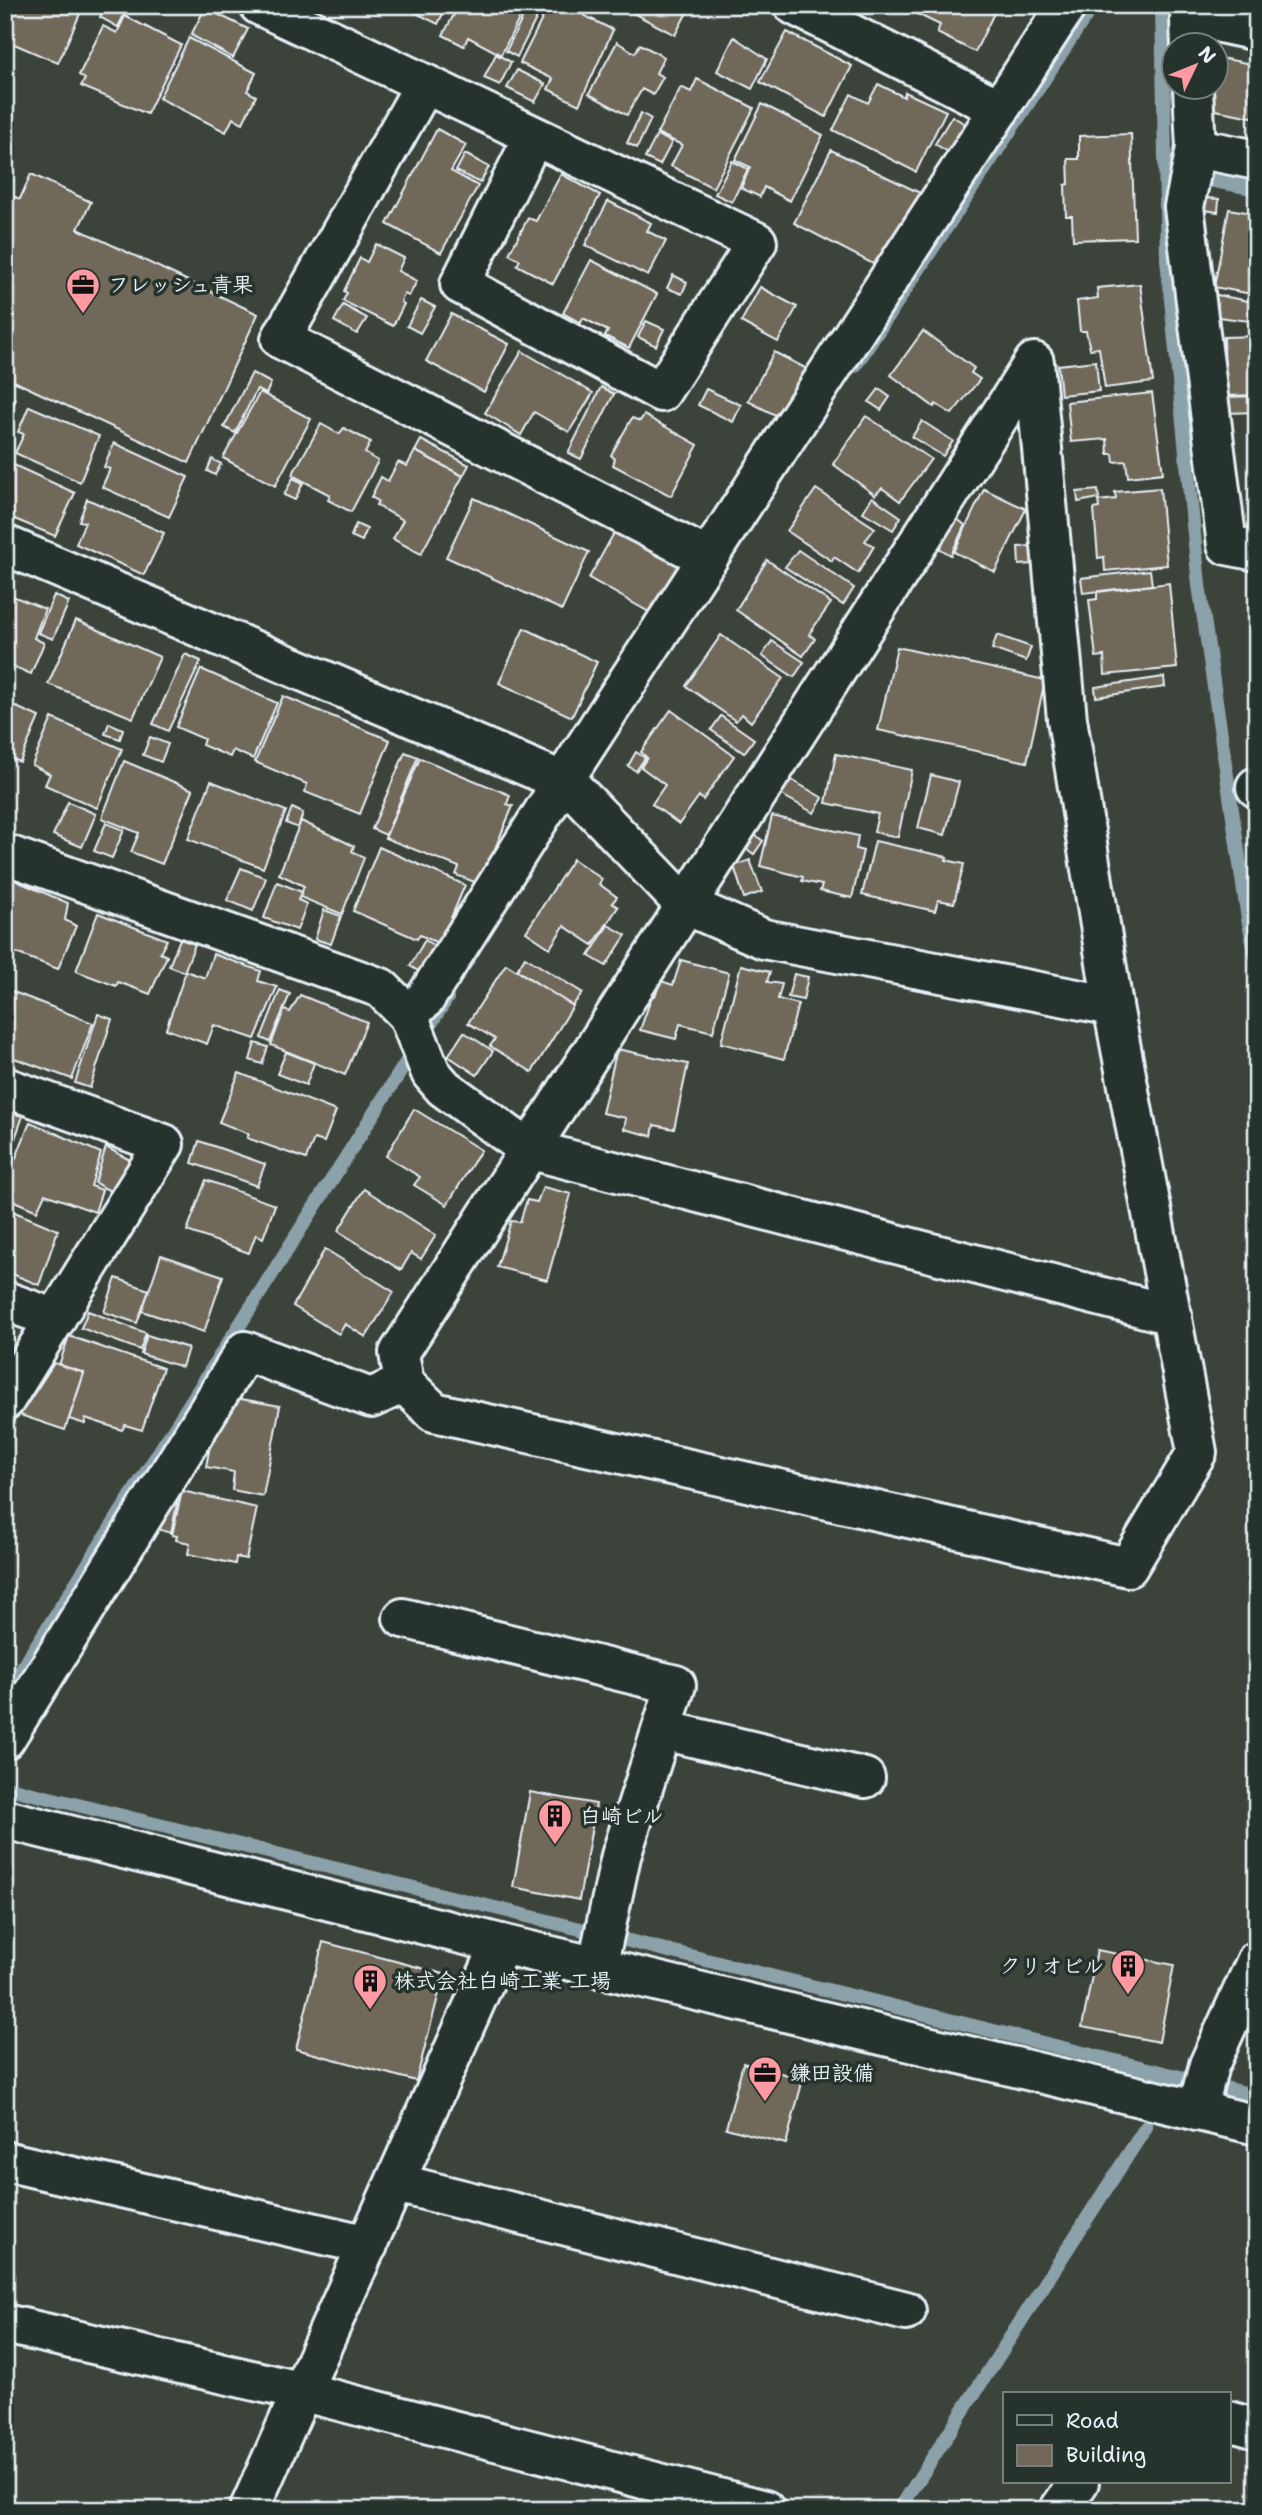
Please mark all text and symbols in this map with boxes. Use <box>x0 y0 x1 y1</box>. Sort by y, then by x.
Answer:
north arrow <box>1160 32 1230 102</box>
text: N <box>1193 41 1221 69</box>
office icon: フレッシュ青果 <box>64 266 102 315</box>
place label: フレッシュ青果 <box>108 271 253 299</box>
building icon: 白崎ビル <box>536 1797 574 1846</box>
place label: 白崎ビル <box>580 1802 664 1830</box>
building icon: クリオビル <box>1109 1947 1147 1996</box>
place label: クリオビル <box>999 1952 1104 1980</box>
building icon: 株式会社白崎工業 工場 <box>351 1962 389 2011</box>
place label: 株式会社白崎工業 工場 <box>394 1967 611 1995</box>
office icon: 鎌田設備 <box>746 2054 784 2103</box>
place label: 鎌田設備 <box>790 2059 874 2087</box>
legend <box>1003 2392 1230 2484</box>
text: Road <box>1066 2407 1119 2435</box>
text: Building <box>1066 2441 1146 2469</box>

